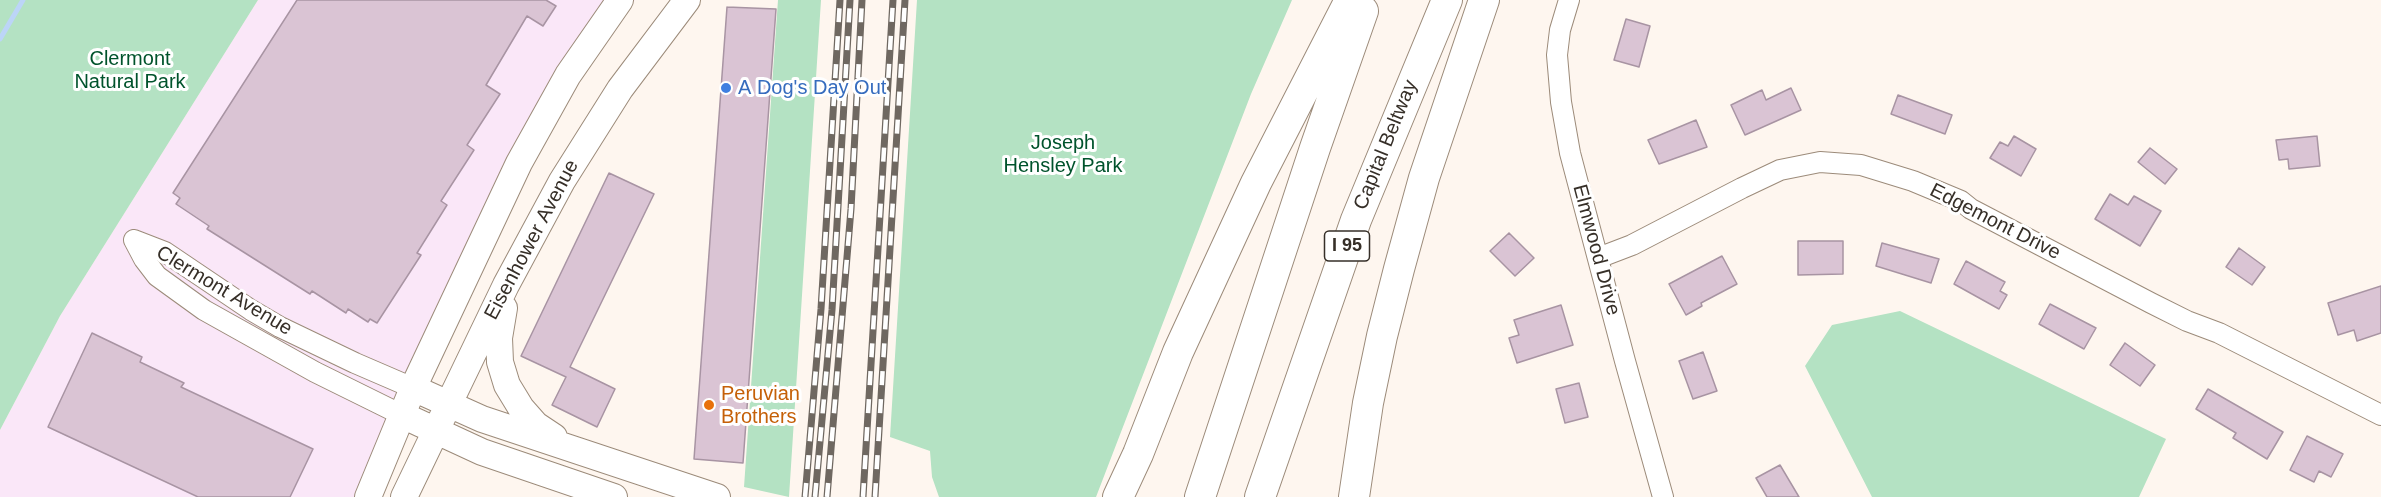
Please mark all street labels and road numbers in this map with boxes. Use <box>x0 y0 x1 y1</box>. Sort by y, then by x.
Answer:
street label: Capital Beltway <box>1349 77 1423 213</box>
street label: Eisenhower Avenue <box>480 156 584 324</box>
street label: Edgemont Drive <box>1926 179 2064 265</box>
street label: Elmwood Drive <box>1567 182 1625 318</box>
road number: I 95 <box>1324 231 1370 261</box>
street label: Clermont Avenue <box>152 241 296 341</box>

